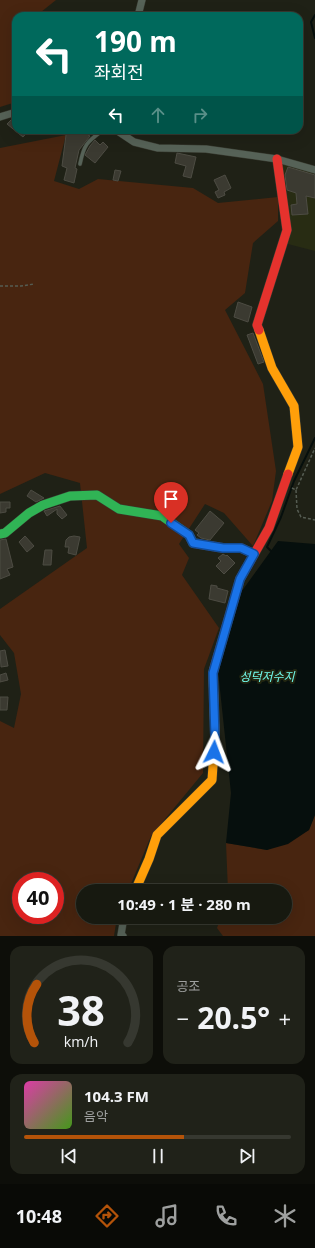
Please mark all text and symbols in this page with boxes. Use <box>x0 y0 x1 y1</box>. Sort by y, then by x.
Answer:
text: 190 m <box>94 22 177 60</box>
icon: left <box>28 28 80 80</box>
text: 좌회전 <box>94 60 144 84</box>
icon: left <box>105 104 127 126</box>
icon: ahead <box>147 104 169 126</box>
icon: right <box>189 104 211 126</box>
pin <box>154 482 188 523</box>
icon: arrive <box>160 488 182 510</box>
water label: 성덕저수지 <box>239 668 296 685</box>
position arrow <box>193 731 235 773</box>
speed limit sign: 40 <box>12 872 64 924</box>
text: 10:49 · 1 분 · 280 m <box>117 894 251 914</box>
text: 공조 <box>177 977 200 995</box>
text: 38 <box>57 982 105 1038</box>
text: 20.5° <box>197 997 270 1038</box>
text: − <box>177 1003 189 1033</box>
text: + <box>278 1003 291 1033</box>
text: km/h <box>64 1032 99 1051</box>
text: 104.3 FM <box>84 1086 149 1106</box>
text: 음악 <box>84 1107 108 1125</box>
icon: previous <box>58 1145 80 1167</box>
icon: pause <box>147 1145 169 1167</box>
icon: next <box>236 1145 258 1167</box>
icon: directions <box>93 1202 121 1230</box>
icon: music <box>153 1202 181 1230</box>
icon: phone <box>212 1202 240 1230</box>
icon: climate <box>271 1202 299 1230</box>
text: 10:48 <box>16 1204 62 1228</box>

